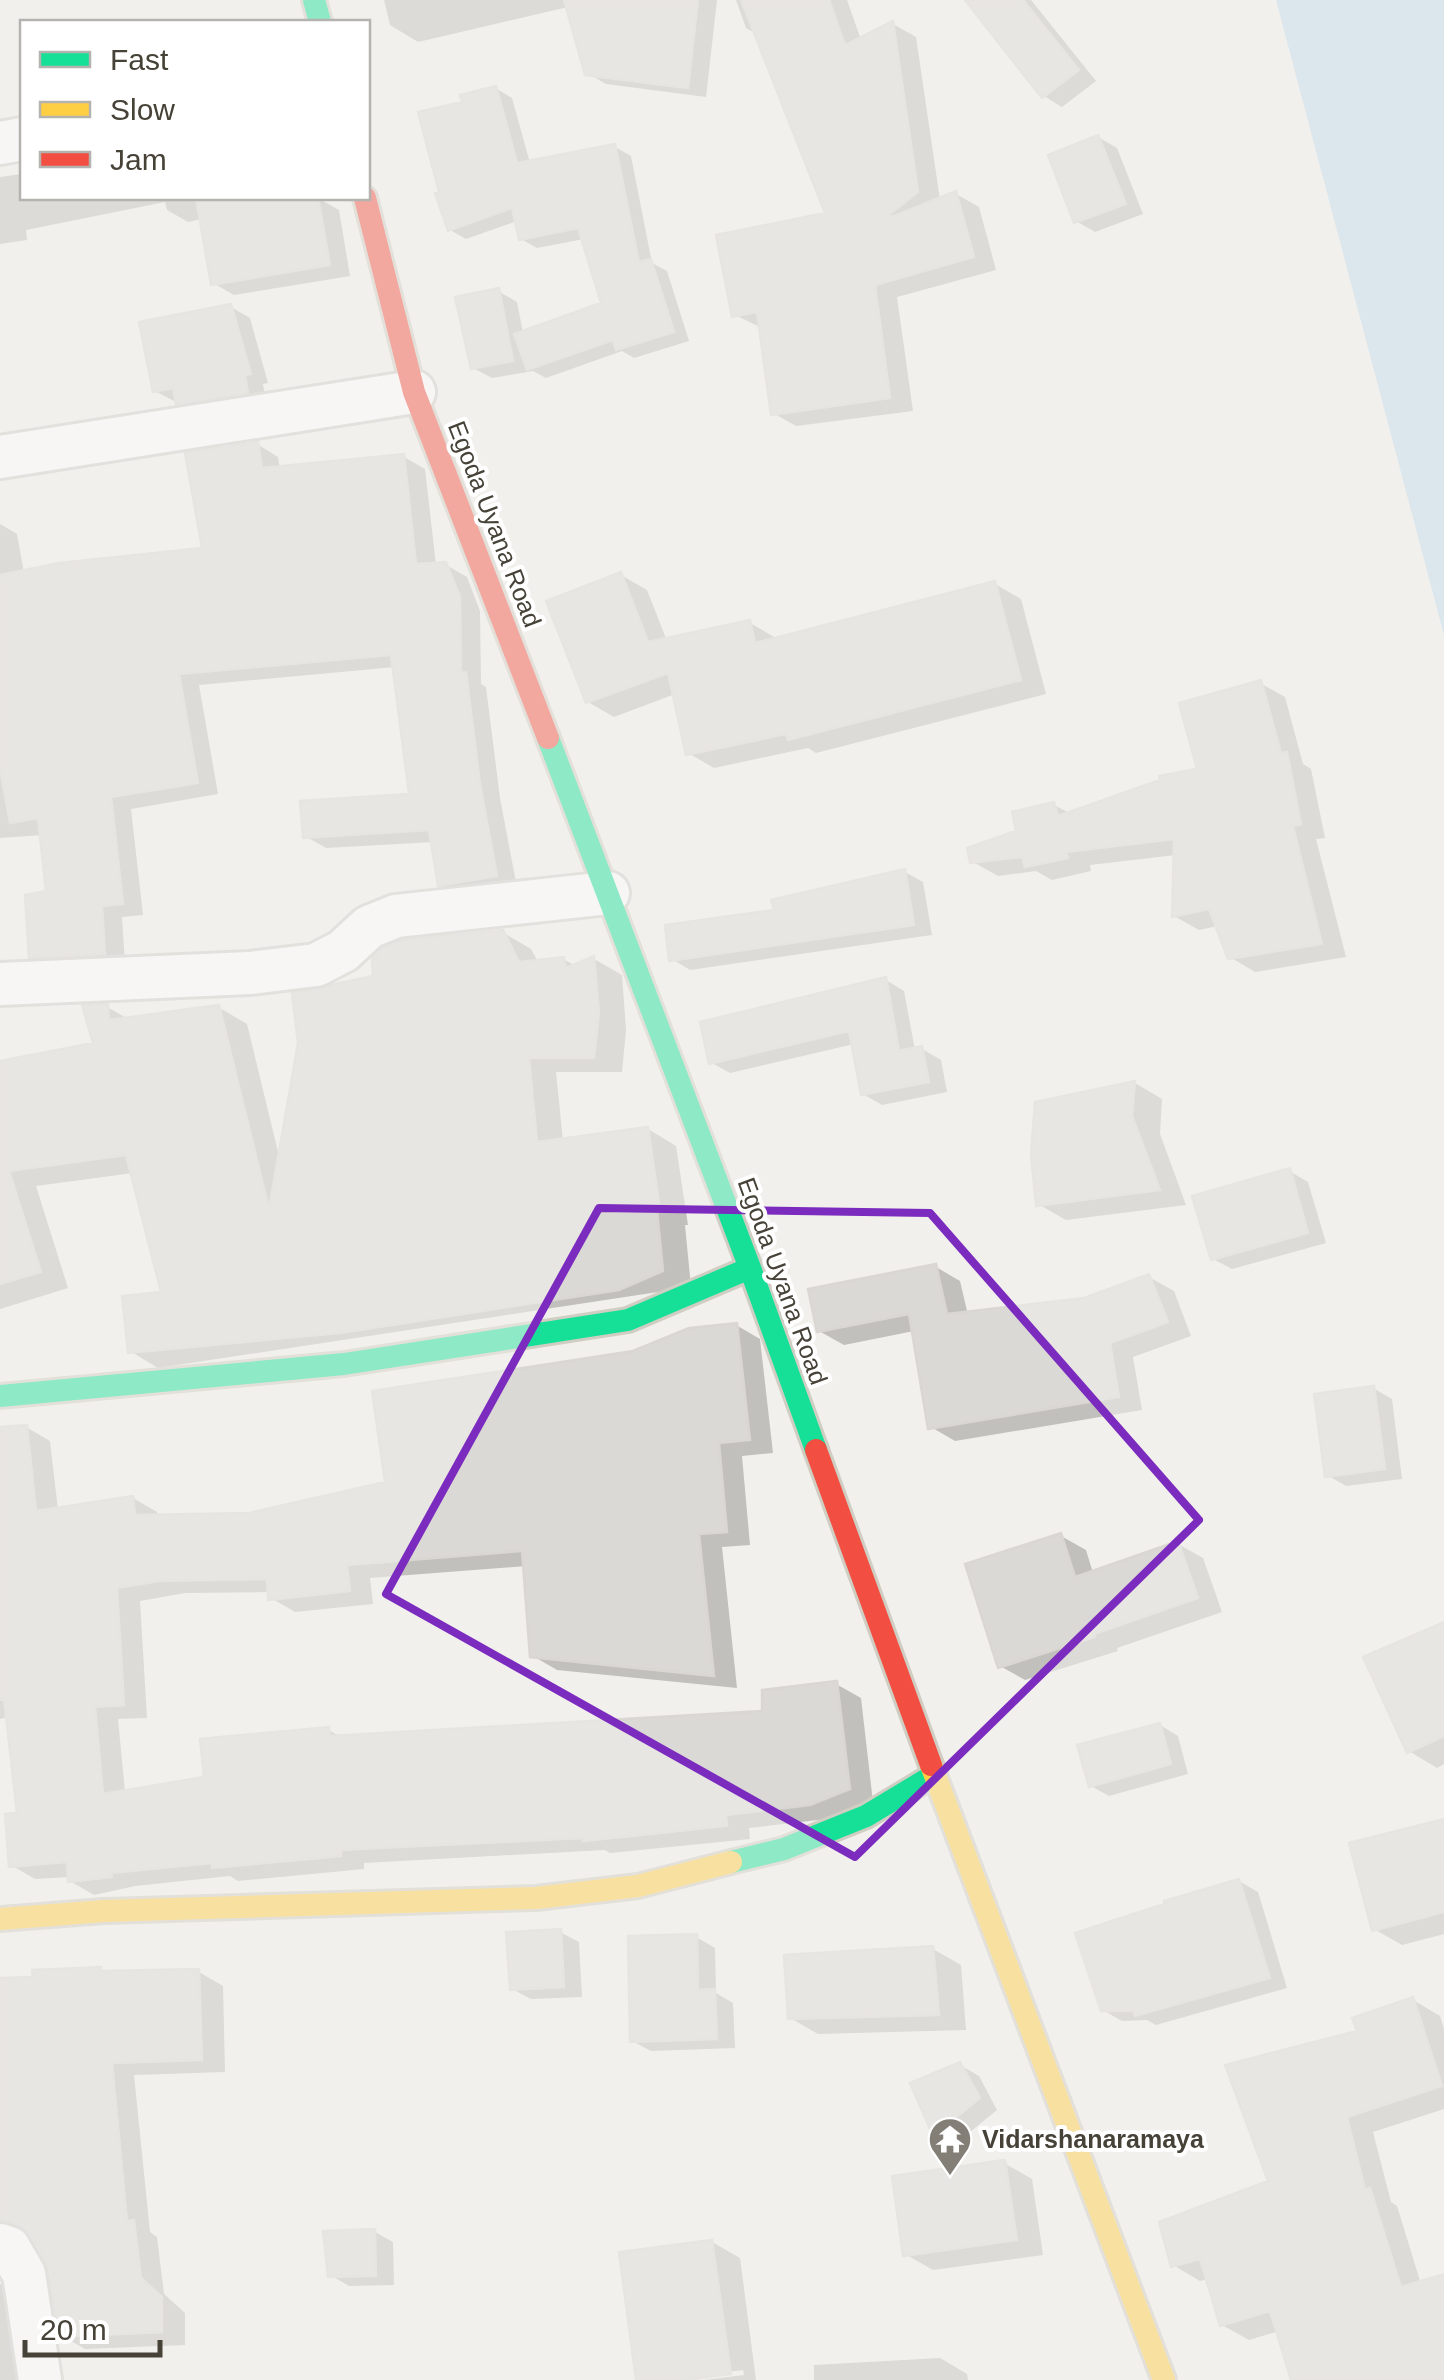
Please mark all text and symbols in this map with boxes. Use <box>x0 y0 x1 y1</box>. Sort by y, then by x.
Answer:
legend <box>20 20 370 200</box>
text: Fast <box>110 43 169 76</box>
text: Slow <box>110 93 175 126</box>
text: Jam <box>110 143 167 176</box>
street label: Egoda Uyana Road <box>443 417 547 631</box>
street label: Egoda Uyana Road <box>733 1174 833 1388</box>
temple icon: Vidarshanaramaya <box>927 2116 973 2177</box>
place label: Vidarshanaramaya <box>982 2125 1205 2153</box>
scale bar <box>25 2295 160 2357</box>
text: 20 m <box>40 2313 107 2346</box>

